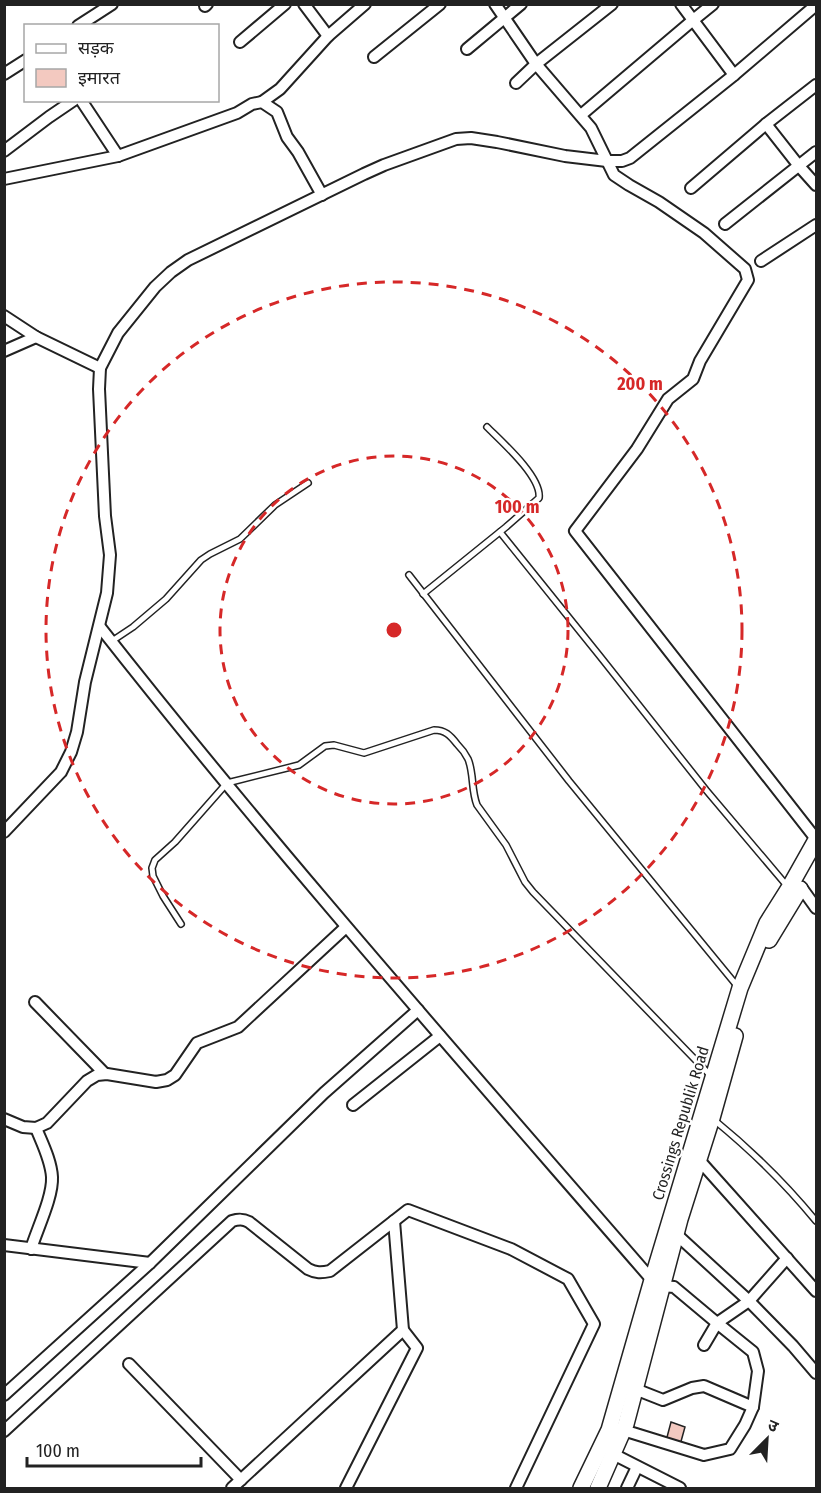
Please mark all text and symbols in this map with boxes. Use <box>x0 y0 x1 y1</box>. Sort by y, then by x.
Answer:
legend <box>24 24 219 102</box>
text: सड़क <box>78 37 115 59</box>
text: इमारत <box>78 67 121 89</box>
text: 200 m <box>616 373 663 395</box>
text: 100 m <box>495 496 539 518</box>
centre of rings <box>384 620 404 640</box>
street label: Crossings Republik Road <box>648 1044 713 1202</box>
north arrow <box>737 1409 797 1469</box>
text: उ <box>765 1415 782 1437</box>
scale bar <box>27 1430 201 1468</box>
text: 100 m <box>36 1440 80 1462</box>

